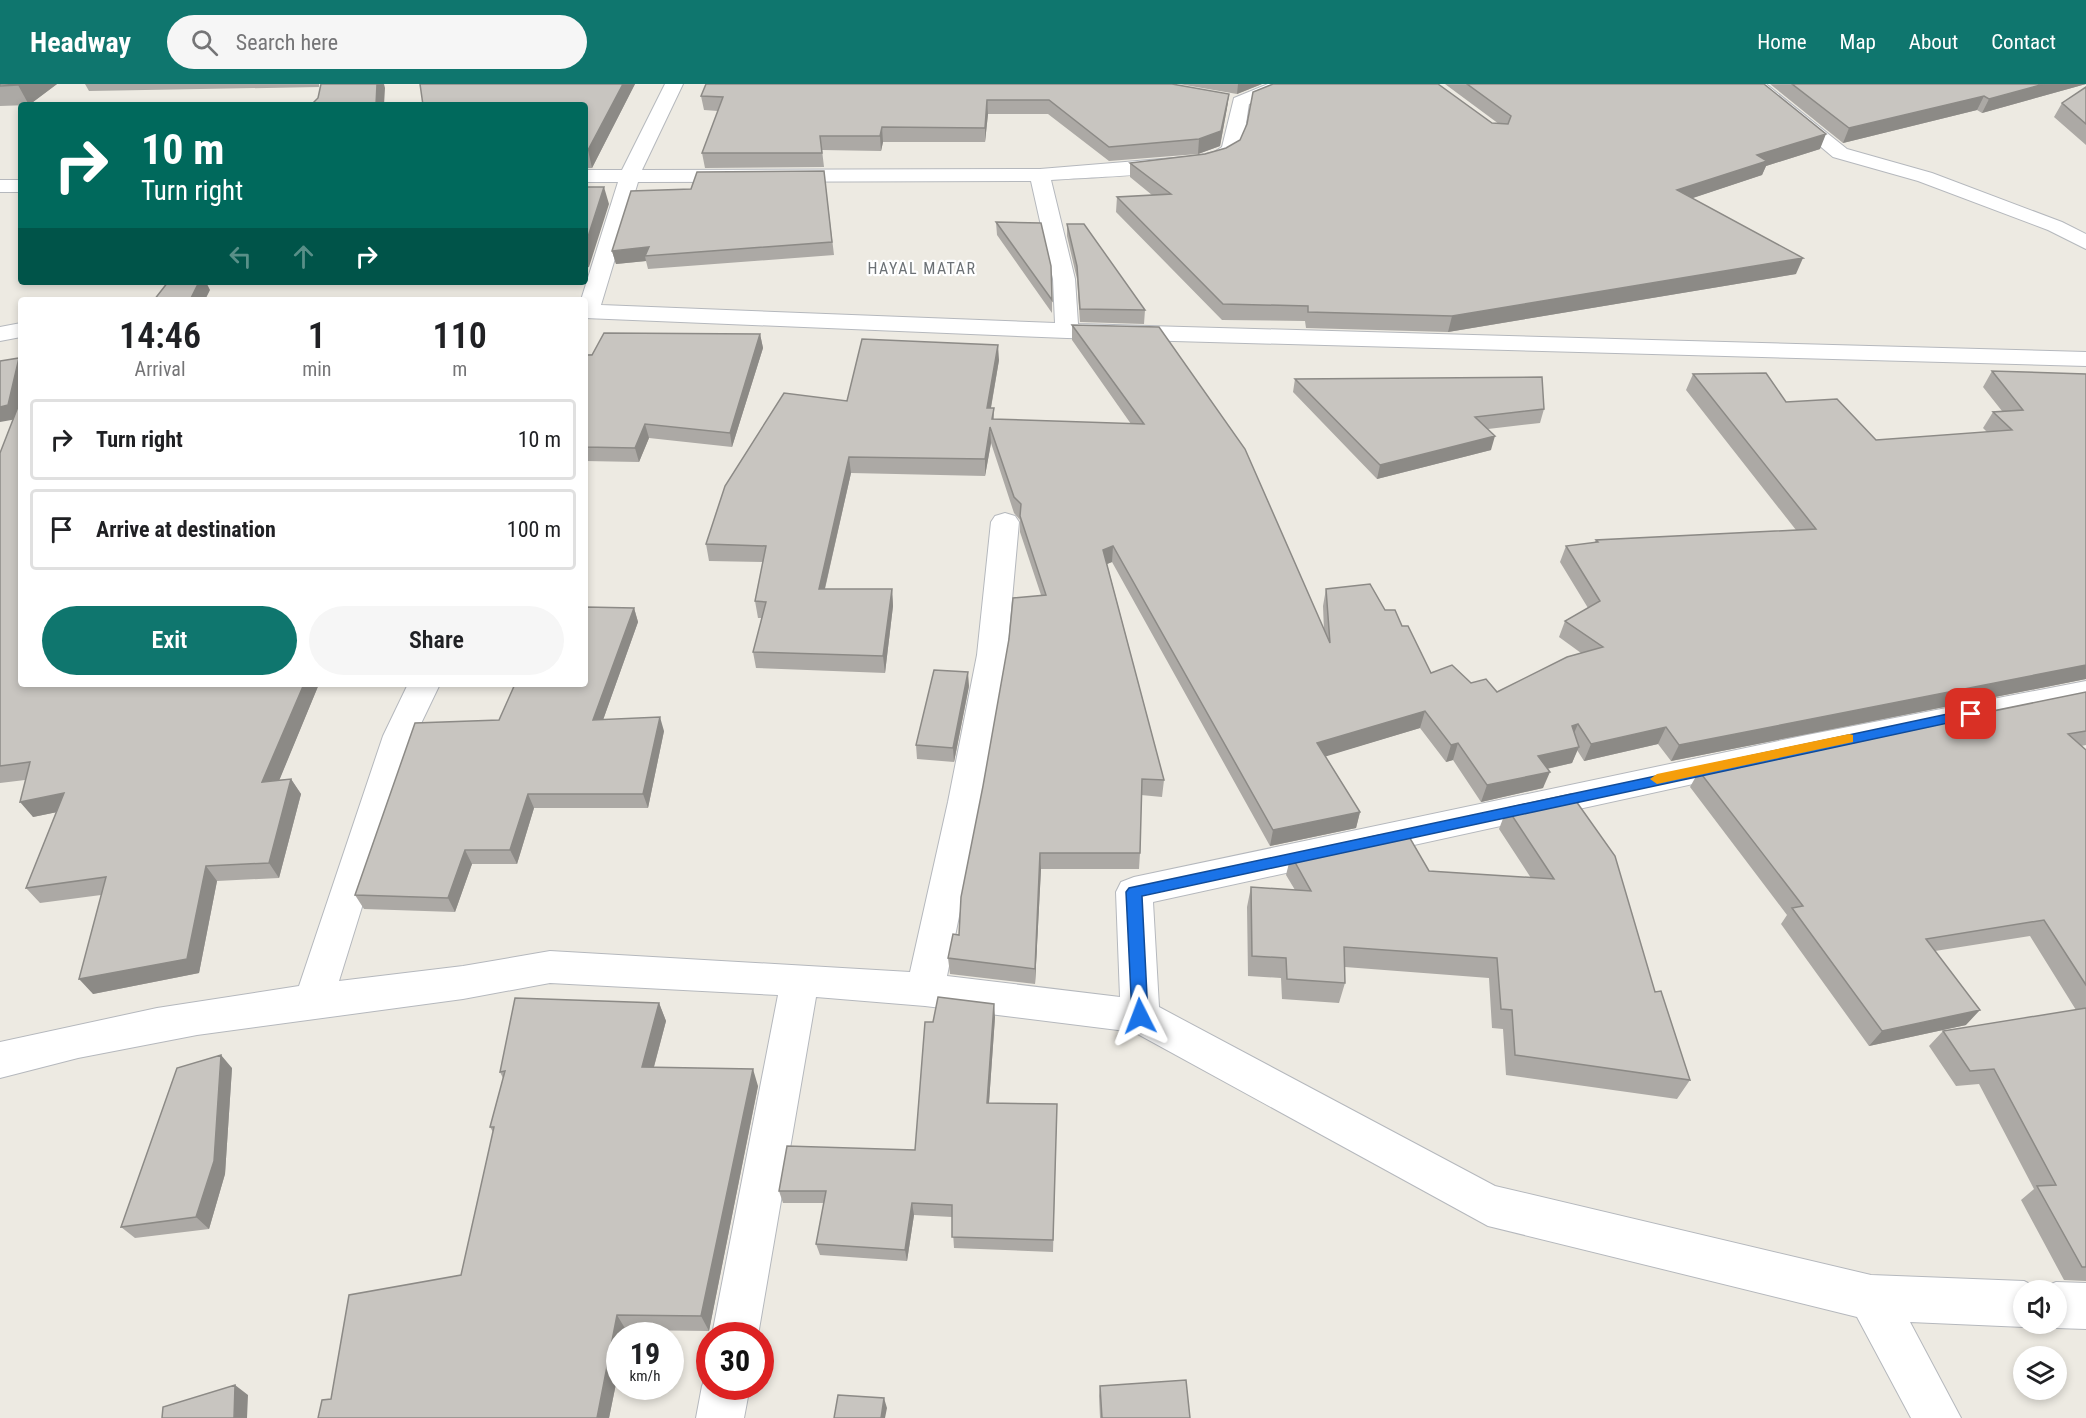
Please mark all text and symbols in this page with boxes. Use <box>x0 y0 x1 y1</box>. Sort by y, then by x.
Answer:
search box <box>167 15 587 69</box>
text: Headway <box>30 26 131 59</box>
icon: search <box>188 26 221 59</box>
text: Search here <box>236 30 338 55</box>
text: Home <box>1757 30 1807 54</box>
text: Map <box>1840 30 1876 54</box>
text: About <box>1909 30 1958 54</box>
text: Contact <box>1991 30 2056 54</box>
text: 10 m <box>141 125 224 174</box>
icon: right <box>42 126 120 204</box>
text: Turn right <box>141 175 243 207</box>
icon: left <box>224 240 257 273</box>
icon: ahead <box>287 240 320 273</box>
icon: right <box>350 240 383 273</box>
district label: HAYAL MATAR <box>867 259 977 278</box>
text: 14:46 <box>119 315 201 357</box>
text: 1 <box>308 315 326 357</box>
text: 110 <box>433 315 487 357</box>
text: Arrival <box>135 357 186 381</box>
text: min <box>302 357 331 381</box>
text: m <box>452 357 467 381</box>
icon: right <box>45 423 78 456</box>
text: Turn right <box>96 427 183 452</box>
text: 10 m <box>518 427 561 452</box>
icon: arrive <box>45 513 78 546</box>
text: Arrive at destination <box>96 517 276 542</box>
text: 100 m <box>507 517 561 542</box>
button: Exit <box>42 606 297 675</box>
button: Share <box>309 606 564 675</box>
pin <box>1945 688 1996 739</box>
icon: arrive <box>1954 697 1987 730</box>
position arrow <box>1108 984 1172 1048</box>
map controls <box>2013 1280 2067 1400</box>
button: sound <box>2013 1280 2067 1334</box>
speed limit sign: 30 <box>696 1322 774 1400</box>
text: 19 <box>630 1336 660 1371</box>
button: layers <box>2013 1346 2067 1400</box>
text: km/h <box>630 1367 660 1385</box>

